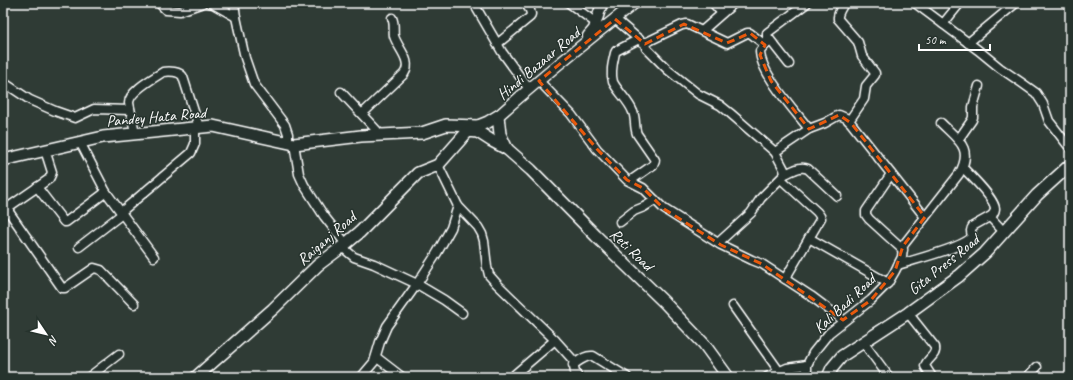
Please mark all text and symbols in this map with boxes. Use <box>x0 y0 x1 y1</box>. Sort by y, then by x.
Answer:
street label: Hindi Bazaar Road <box>493 21 586 104</box>
scale bar <box>919 26 990 52</box>
text: 50 m <box>925 32 947 48</box>
street label: Pandey Hata Road <box>105 102 209 131</box>
street label: Raiganj Road <box>293 206 362 270</box>
street label: Reti Road <box>605 224 659 277</box>
street label: Gita Press Road <box>904 228 985 300</box>
street label: Kali Badi Road <box>809 268 882 338</box>
north arrow <box>26 314 66 354</box>
text: N <box>45 333 62 348</box>

